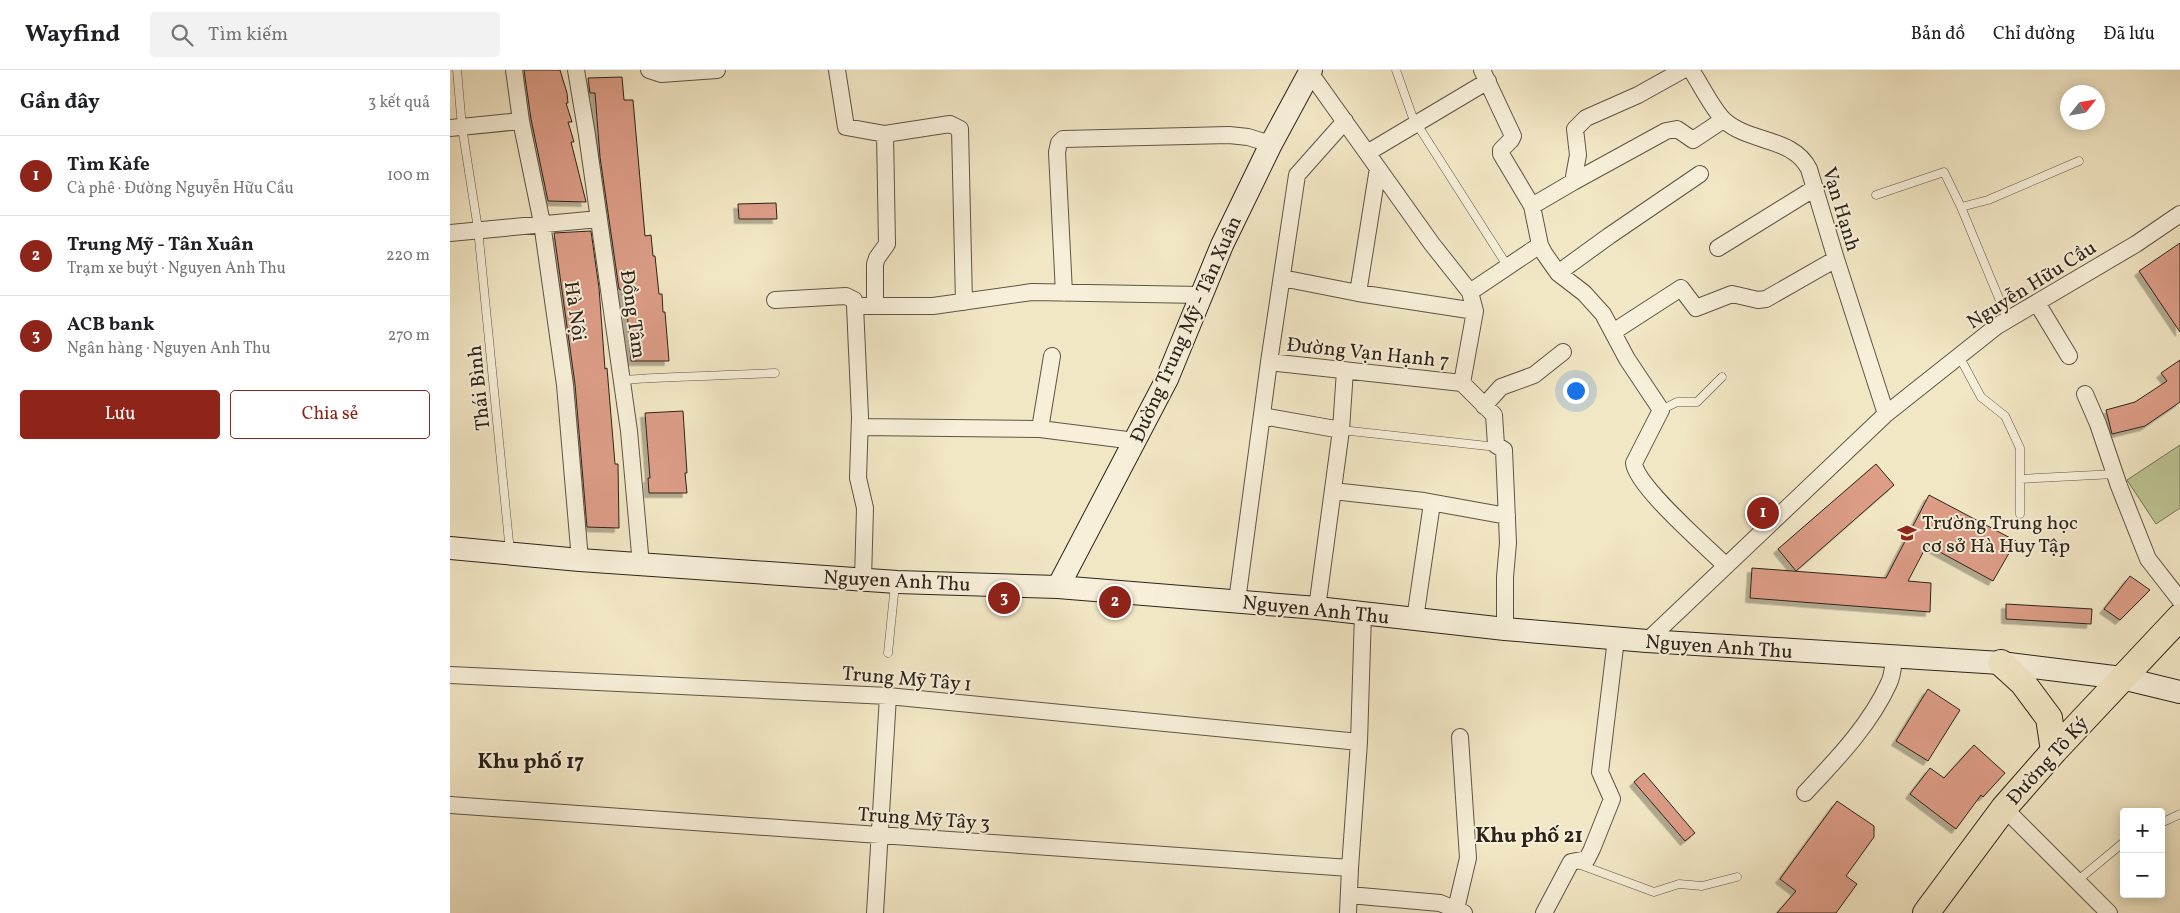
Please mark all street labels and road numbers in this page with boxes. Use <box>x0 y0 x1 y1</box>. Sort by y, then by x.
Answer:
street label: Vạn Hạnh <box>1814 164 1866 255</box>
street label: Đường Trung Mỹ - Tân Xuân <box>1124 212 1250 448</box>
street label: Nguyễn Hữu Cầu <box>1962 235 2102 337</box>
street label: Đồng Tâm <box>612 268 652 361</box>
street label: Hà Nội <box>556 279 592 343</box>
street label: Đường Vạn Hạnh 7 <box>1285 332 1451 376</box>
street label: Thái Bình <box>462 344 498 432</box>
street label: Nguyen Anh Thu <box>822 564 971 600</box>
street label: Nguyen Anh Thu <box>1241 589 1391 633</box>
street label: Nguyen Anh Thu <box>1644 629 1793 667</box>
street label: Trung Mỹ Tây 1 <box>841 660 973 700</box>
street label: Đường Tô Ký <box>2001 711 2096 812</box>
street label: Trung Mỹ Tây 3 <box>857 801 991 839</box>

